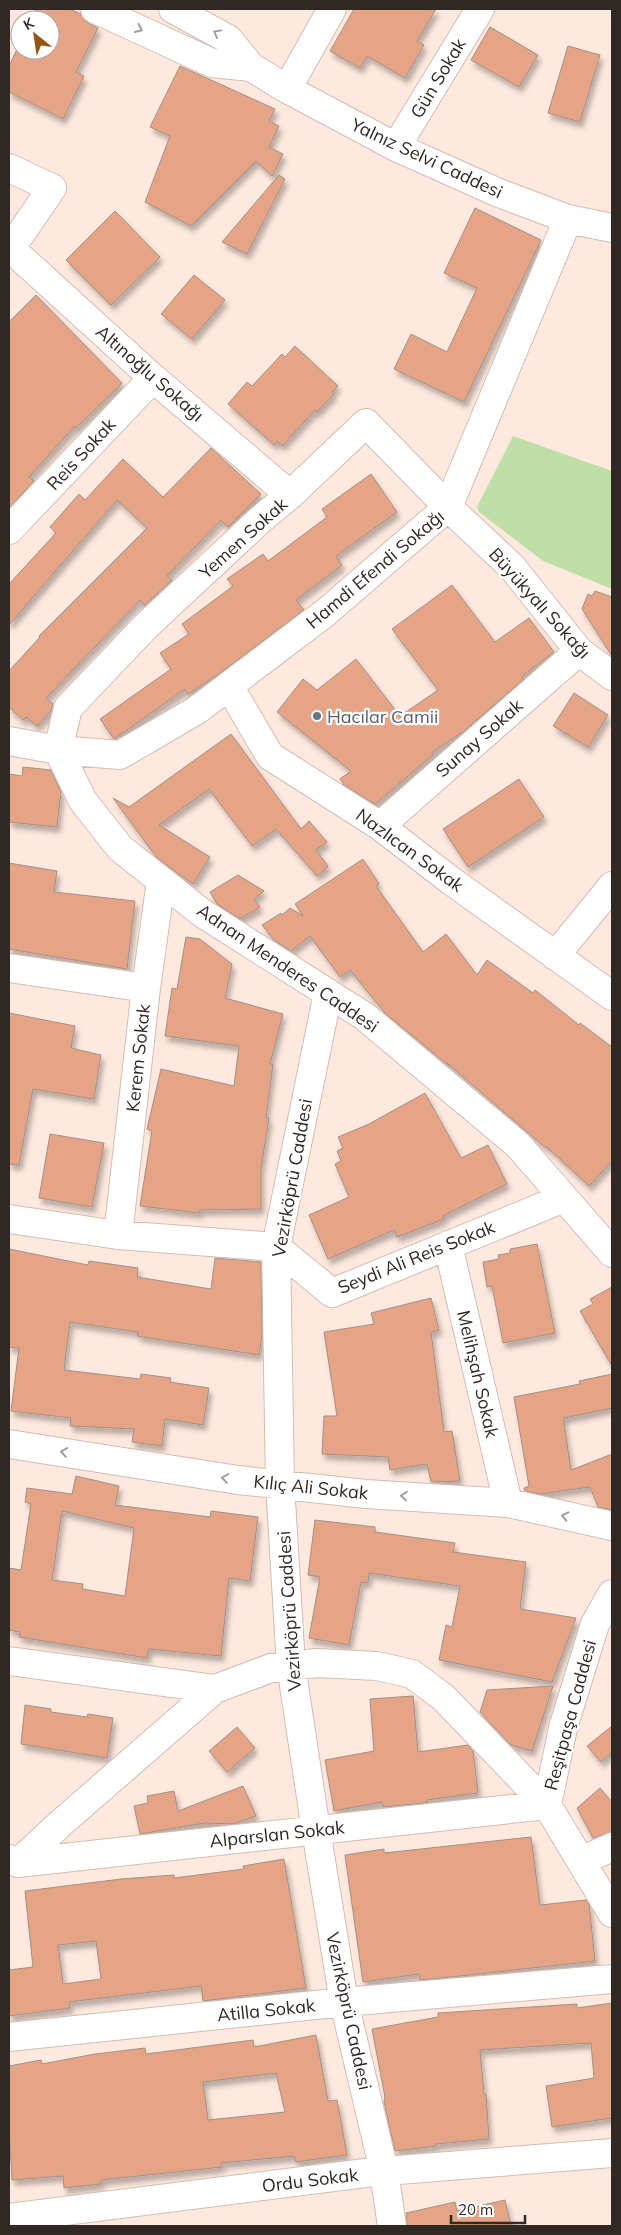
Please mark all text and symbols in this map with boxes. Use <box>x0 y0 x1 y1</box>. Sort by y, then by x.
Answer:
north arrow <box>10 10 60 60</box>
text: K <box>20 13 38 34</box>
one-way arrow <box>134 23 143 33</box>
one-way arrow <box>213 29 222 39</box>
street label: Gün Sokak <box>405 33 471 122</box>
street label: Yalnız Selvi Caddesi <box>347 112 507 203</box>
street label: Altınoğlu Sokağı <box>91 320 209 426</box>
street label: Reis Sokak <box>42 412 121 495</box>
street label: Yemen Sokak <box>193 492 292 584</box>
street label: Hamdi Efendi Sokağı <box>301 505 449 633</box>
street label: Büyükyalı Sokağı <box>484 543 596 663</box>
street label: Sunay Sokak <box>431 693 528 782</box>
place label: Hacılar Camii <box>327 705 438 728</box>
marker: Hacılar Camii <box>311 710 323 722</box>
street label: Nazlıcan Sokak <box>352 803 469 897</box>
street label: Adnan Menderes Caddesi <box>193 899 383 1037</box>
street label: Kerem Sokak <box>121 1002 155 1113</box>
street label: Vezirköprü Caddesi <box>267 1097 317 1259</box>
street label: Seydi Ali Reis Sokak <box>334 1215 499 1299</box>
street label: Melihşah Sokak <box>452 1308 504 1441</box>
one-way arrow <box>60 1448 69 1458</box>
street label: Kılıç Ali Sokak <box>253 1470 370 1505</box>
one-way arrow <box>220 1473 229 1483</box>
one-way arrow <box>400 1491 408 1502</box>
one-way arrow <box>560 1511 569 1521</box>
street label: Vezirköprü Caddesi <box>272 1530 306 1692</box>
street label: Reşitpaşa Caddesi <box>539 1637 601 1793</box>
street label: Alparslan Sokak <box>208 1815 346 1853</box>
street label: Vezirköprü Caddesi <box>321 1930 377 2092</box>
street label: Atilla Sokak <box>216 1993 317 2027</box>
street label: Ordu Sokak <box>260 2163 360 2197</box>
scale bar <box>451 2192 525 2224</box>
text: 20 m <box>458 2200 493 2219</box>

